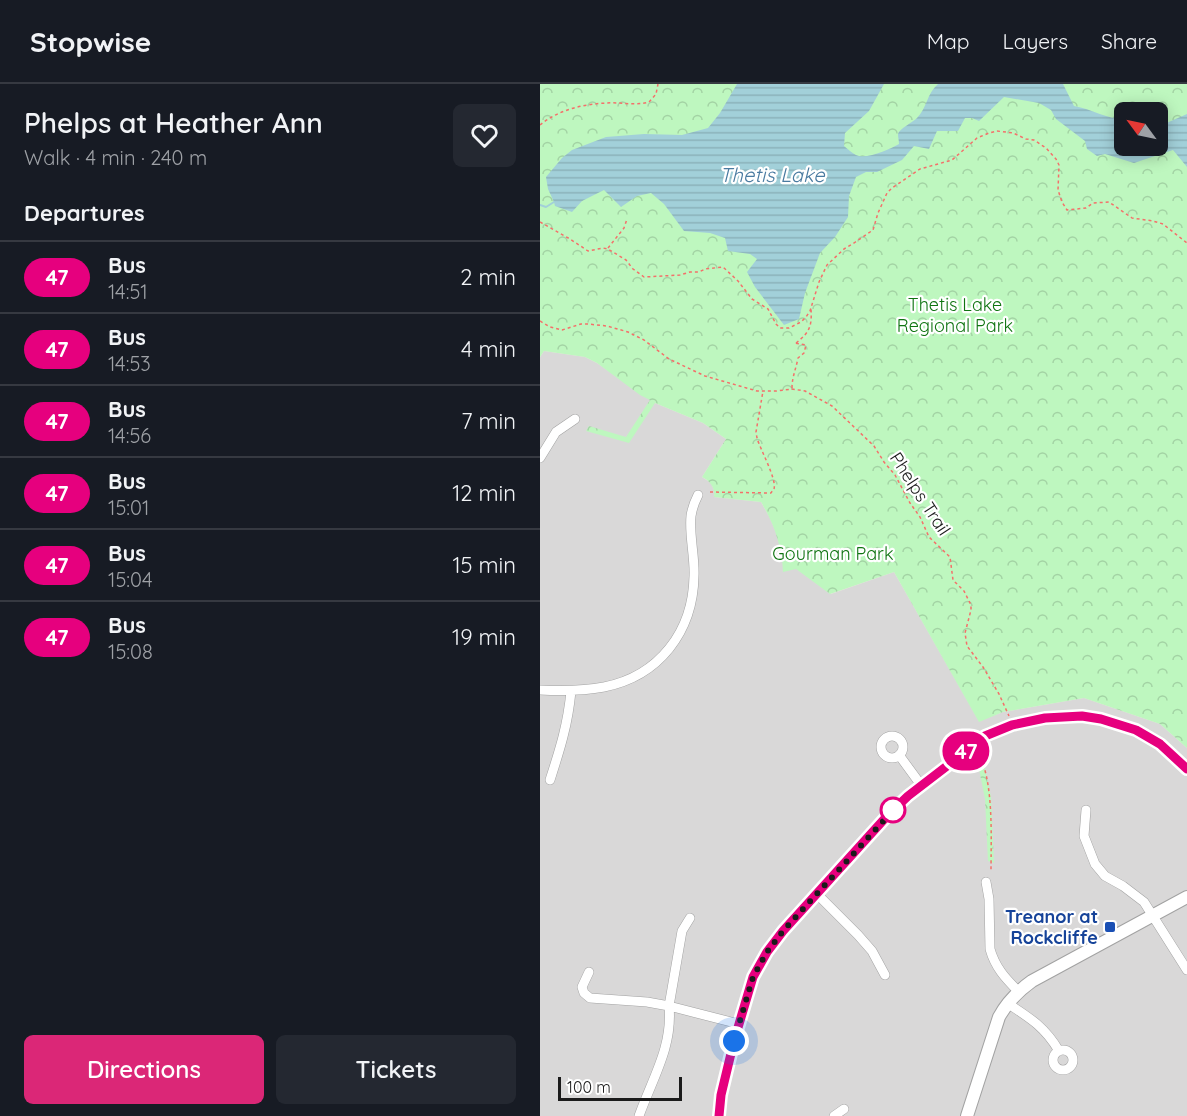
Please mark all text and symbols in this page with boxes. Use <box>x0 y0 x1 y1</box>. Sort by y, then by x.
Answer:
text: Stopwise <box>30 24 151 59</box>
text: Map <box>927 28 970 54</box>
text: Layers <box>1003 28 1068 54</box>
text: Share <box>1101 28 1157 54</box>
north arrow <box>1114 102 1168 156</box>
map controls <box>1114 102 1168 156</box>
button: heart <box>453 104 516 167</box>
text: Phelps at Heather Ann <box>24 105 323 140</box>
text: Walk · 4 min · 240 m <box>24 145 207 170</box>
water label: Thetis Lake <box>720 162 825 187</box>
text: Departures <box>24 199 145 227</box>
text: Bus <box>108 251 146 279</box>
text: 2 min <box>460 263 516 291</box>
text: 47 <box>45 264 69 290</box>
text: 14:51 <box>108 279 148 304</box>
park label: Thetis Lake Regional Park <box>897 293 1013 337</box>
text: Bus <box>108 323 146 351</box>
text: 4 min <box>461 335 516 363</box>
text: 47 <box>45 336 69 362</box>
text: 14:53 <box>108 351 151 376</box>
text: Bus <box>108 395 146 423</box>
text: 7 min <box>461 407 516 435</box>
text: 47 <box>45 408 69 434</box>
text: 14:56 <box>108 423 151 448</box>
street label: Phelps Trail <box>885 448 956 540</box>
text: Bus <box>108 467 146 495</box>
text: 12 min <box>452 479 516 507</box>
text: 47 <box>45 480 69 506</box>
text: 15:01 <box>108 495 149 520</box>
text: Bus <box>108 539 146 567</box>
park label: Gourman Park <box>772 542 894 565</box>
text: 15 min <box>452 551 516 579</box>
text: 47 <box>45 552 69 578</box>
text: 15:04 <box>108 567 152 592</box>
text: Bus <box>108 611 146 639</box>
text: 19 min <box>452 623 516 651</box>
text: 47 <box>45 624 69 650</box>
text: 15:08 <box>108 639 153 664</box>
line badge: 47 <box>939 732 993 770</box>
text: 47 <box>954 738 978 764</box>
unlabelled marker <box>880 797 906 823</box>
place label: Treanor at Rockcliffe <box>1005 905 1098 949</box>
marker: Treanor at Rockcliffe <box>1103 920 1117 934</box>
your location <box>719 1026 749 1056</box>
button: Directions <box>24 1035 264 1104</box>
button: Tickets <box>276 1035 516 1104</box>
scale bar <box>558 1074 682 1102</box>
text: 100 m <box>567 1077 611 1097</box>

